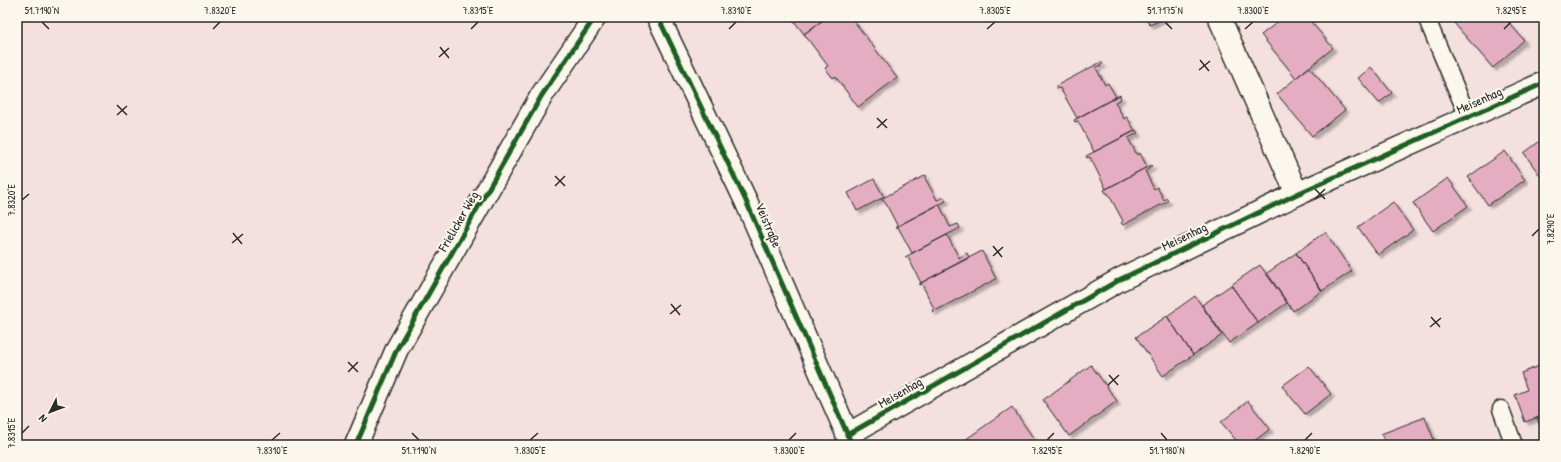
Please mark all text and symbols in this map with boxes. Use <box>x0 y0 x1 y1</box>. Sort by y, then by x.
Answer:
text: 51.7190°N <box>25 4 59 17</box>
text: 7.8320°E <box>204 4 236 17</box>
text: 7.8315°E <box>463 4 494 17</box>
text: 7.8310°E <box>721 4 752 17</box>
text: 7.8305°E <box>979 4 1011 17</box>
text: 51.7175°N <box>1147 4 1183 17</box>
text: 7.8300°E <box>1237 4 1269 17</box>
text: 7.8295°E <box>1496 4 1527 17</box>
street label: Meisenhag <box>1453 82 1505 118</box>
text: 7.8320°E <box>5 184 18 216</box>
street label: Frielicker Weg <box>433 187 483 255</box>
street label: Veistraße <box>752 200 786 250</box>
text: 7.8290°E <box>1544 213 1557 245</box>
street label: Meisenhag <box>1158 217 1210 255</box>
street label: Meisenhag <box>875 372 926 412</box>
north arrow <box>30 392 70 432</box>
text: N <box>35 412 50 426</box>
text: 7.8315°E <box>5 417 18 448</box>
text: 7.8310°E <box>257 444 288 457</box>
text: 51.7190°N <box>402 444 436 457</box>
text: 7.8305°E <box>514 444 546 457</box>
text: 7.8300°E <box>773 444 805 457</box>
text: 7.8295°E <box>1032 444 1063 457</box>
text: 51.7180°N <box>1149 444 1185 457</box>
text: 7.8290°E <box>1290 444 1321 457</box>

